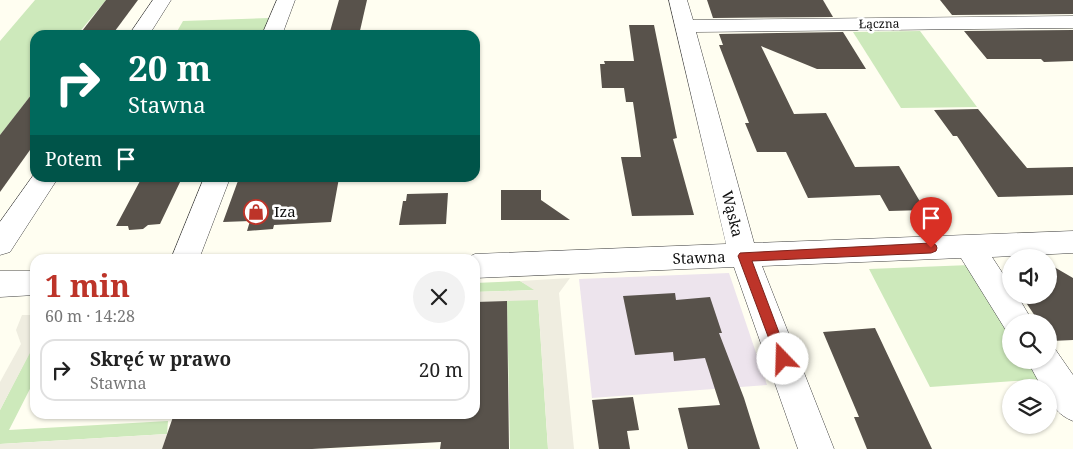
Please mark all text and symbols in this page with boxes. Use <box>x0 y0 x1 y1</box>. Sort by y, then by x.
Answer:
street label: Łączna <box>858 15 900 32</box>
text: 20 m <box>128 44 211 91</box>
icon: right <box>45 50 110 115</box>
text: Stawna <box>128 89 206 119</box>
icon: arrive <box>112 145 140 173</box>
text: Potem <box>45 146 102 172</box>
street label: Wąska <box>718 188 748 239</box>
pin <box>910 197 952 248</box>
shop icon: Iza <box>243 199 269 225</box>
place label: Iza <box>274 201 296 221</box>
icon: arrive <box>917 204 945 232</box>
street label: Stawna <box>672 246 726 268</box>
map controls <box>1002 249 1057 434</box>
button: sound <box>1002 249 1057 304</box>
text: 1 min <box>45 265 130 306</box>
button: close <box>413 271 465 323</box>
text: 60 m · 14:28 <box>45 305 135 327</box>
button: search <box>1002 314 1057 369</box>
position arrow <box>756 332 808 384</box>
text: Skręć w prawo <box>90 346 231 372</box>
icon: right <box>47 356 75 384</box>
text: 20 m <box>419 357 463 383</box>
text: Stawna <box>90 372 146 394</box>
button: layers <box>1002 379 1057 434</box>

